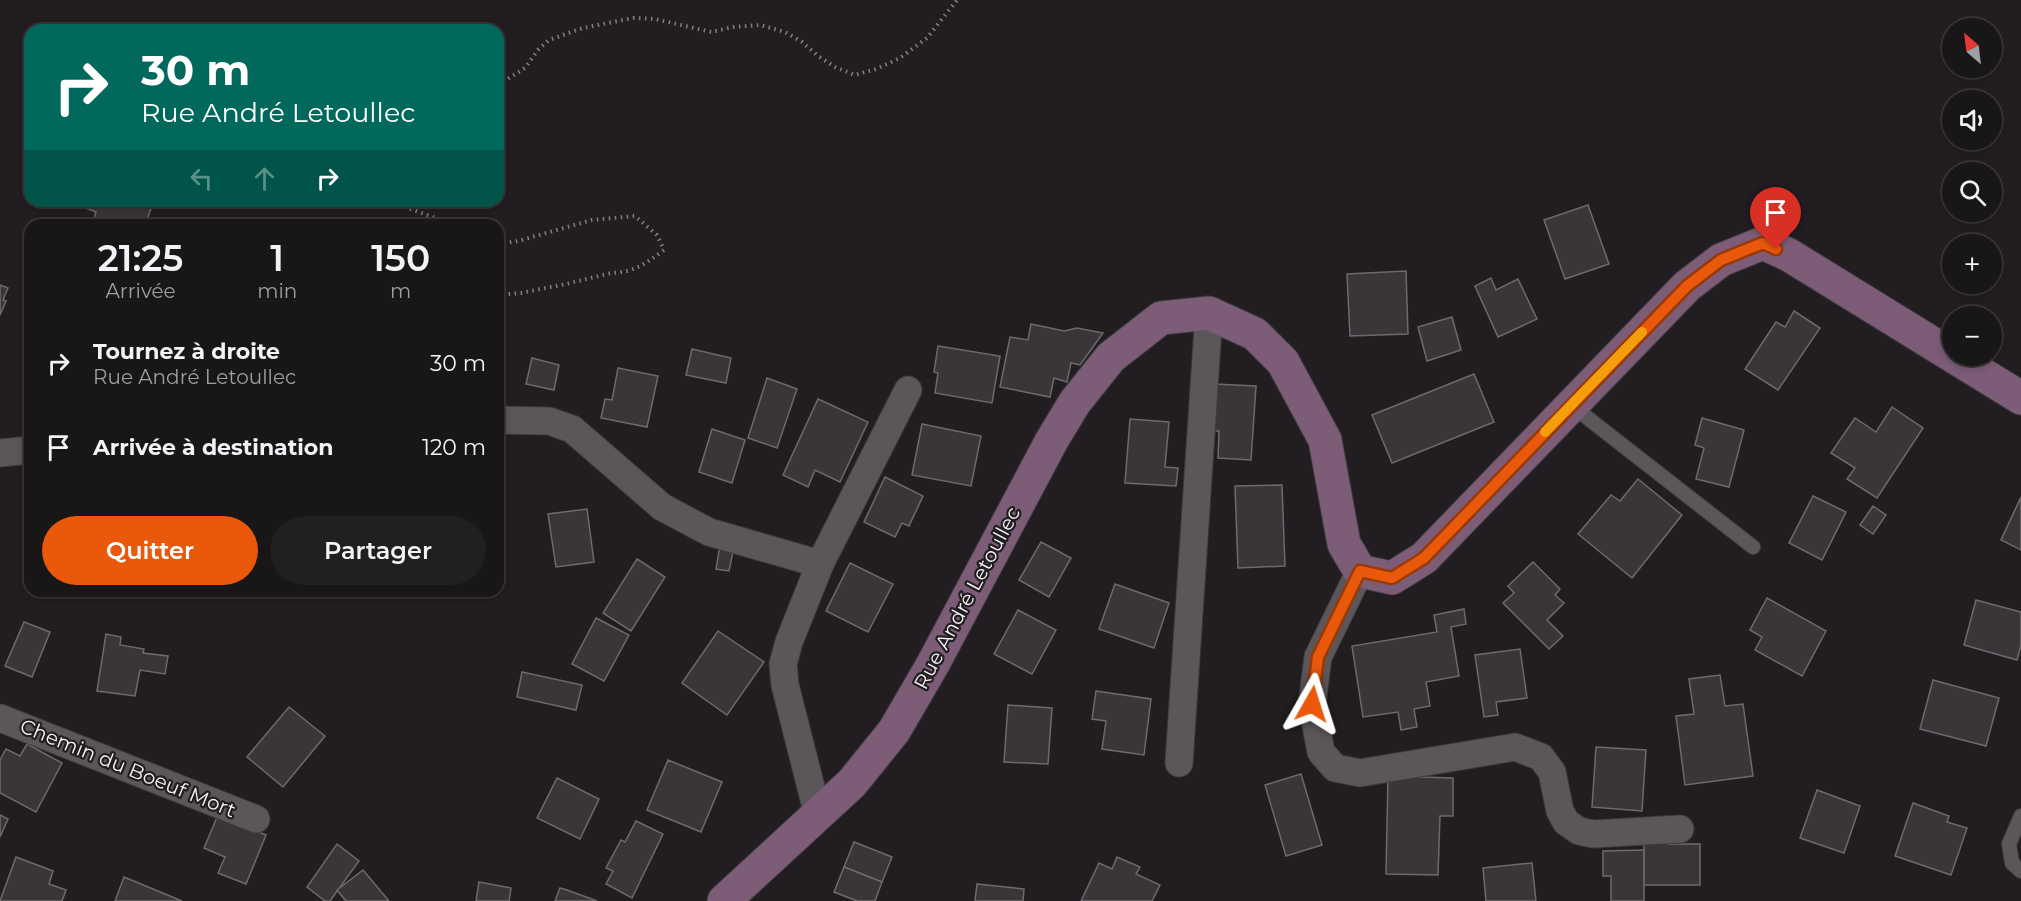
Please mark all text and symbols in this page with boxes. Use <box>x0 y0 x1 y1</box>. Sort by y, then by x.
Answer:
north arrow <box>1942 18 2002 78</box>
map controls <box>1942 18 2002 366</box>
text: 30 m <box>141 44 250 96</box>
icon: right <box>42 48 120 126</box>
button: sound <box>1942 90 2002 150</box>
text: Rue André Letoullec <box>141 96 415 129</box>
icon: left <box>185 162 218 195</box>
icon: ahead <box>248 162 281 195</box>
icon: right <box>311 162 344 195</box>
button: search <box>1942 162 2002 222</box>
pin <box>1750 187 1801 249</box>
icon: arrive <box>1759 196 1792 229</box>
button: + <box>1942 234 2002 294</box>
text: 21:25 <box>98 236 183 280</box>
text: 1 <box>270 236 284 280</box>
text: 150 <box>371 236 430 280</box>
text: Arrivée <box>106 279 176 303</box>
text: min <box>257 279 297 303</box>
text: m <box>390 279 411 303</box>
button: − <box>1942 306 2002 366</box>
text: Tournez à droite <box>93 338 280 365</box>
icon: right <box>42 347 75 380</box>
text: 30 m <box>430 350 486 377</box>
text: Rue André Letoullec <box>93 365 296 389</box>
icon: arrive <box>42 431 75 464</box>
text: Arrivée à destination <box>93 434 333 461</box>
text: 120 m <box>422 434 486 461</box>
street label: Rue André Letoullec <box>909 503 1025 693</box>
button: Quitter <box>42 516 258 585</box>
button: Partager <box>270 516 486 585</box>
position arrow <box>1280 672 1344 736</box>
street label: Chemin du Boeuf Mort <box>17 714 239 822</box>

